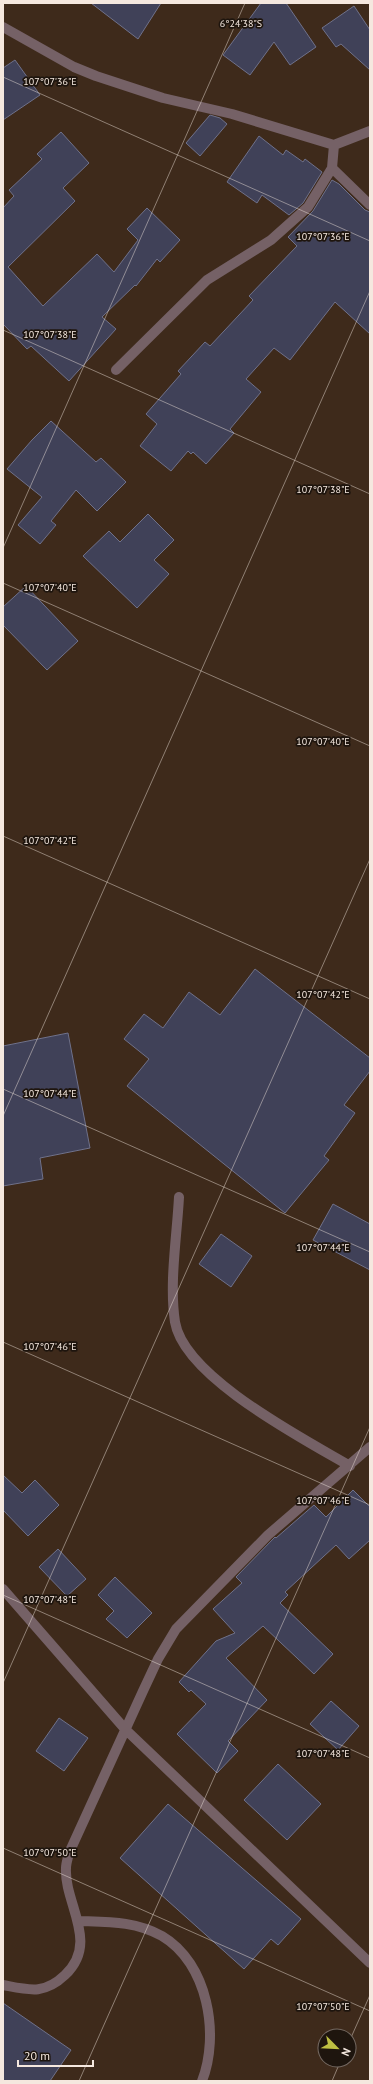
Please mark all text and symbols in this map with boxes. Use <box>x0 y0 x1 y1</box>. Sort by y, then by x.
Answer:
text: 6°24'38"S <box>220 17 262 30</box>
text: 107°07'36"E <box>23 75 77 88</box>
text: 107°07'36"E <box>296 230 350 243</box>
text: 107°07'38"E <box>23 328 77 341</box>
text: 107°07'38"E <box>296 483 350 496</box>
text: 107°07'40"E <box>23 581 77 594</box>
text: 107°07'40"E <box>296 735 350 748</box>
text: 107°07'42"E <box>23 834 77 847</box>
text: 107°07'42"E <box>296 988 350 1001</box>
text: 107°07'44"E <box>23 1087 77 1100</box>
text: 107°07'44"E <box>296 1241 350 1254</box>
text: 107°07'46"E <box>23 1340 77 1353</box>
text: 107°07'46"E <box>296 1494 350 1507</box>
text: 107°07'48"E <box>23 1593 77 1606</box>
text: 107°07'48"E <box>296 1747 350 1760</box>
text: 107°07'50"E <box>23 1846 77 1859</box>
text: 107°07'50"E <box>296 2000 350 2013</box>
north arrow <box>317 2028 357 2068</box>
scale bar <box>18 2042 93 2068</box>
text: N <box>338 2046 354 2058</box>
text: 20 m <box>24 2048 50 2063</box>

